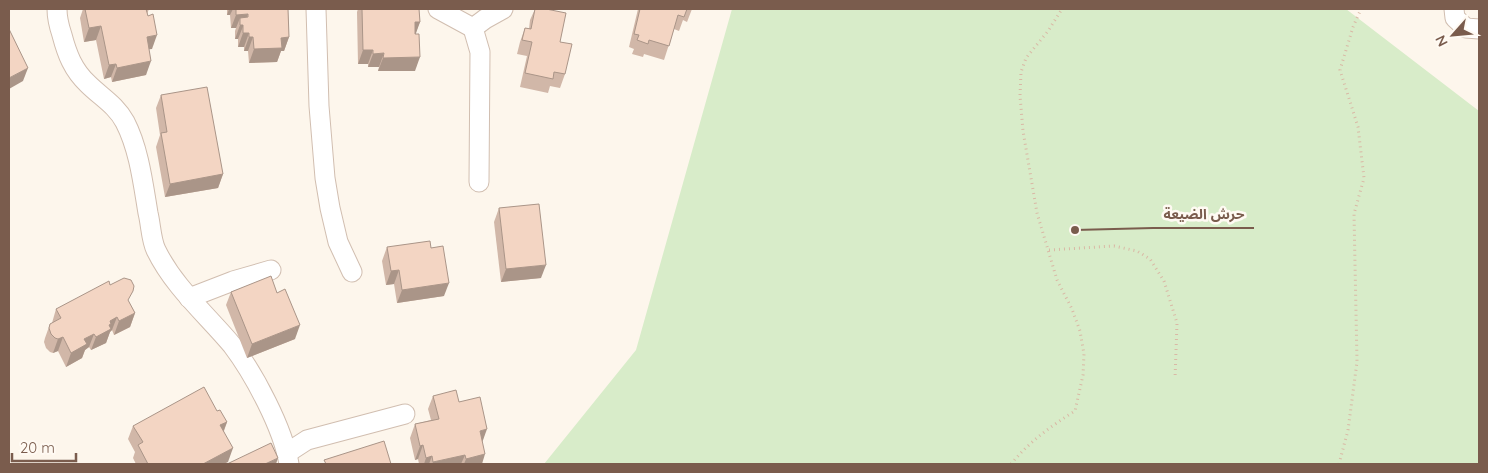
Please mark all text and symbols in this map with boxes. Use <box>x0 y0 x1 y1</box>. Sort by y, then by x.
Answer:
north arrow <box>1428 10 1478 60</box>
text: N <box>1431 32 1452 50</box>
callout: حرش الضيعة <box>1153 199 1254 228</box>
text: حرش الضيعة <box>1163 205 1245 223</box>
scale bar <box>12 430 76 462</box>
text: 20 m <box>20 438 55 457</box>

